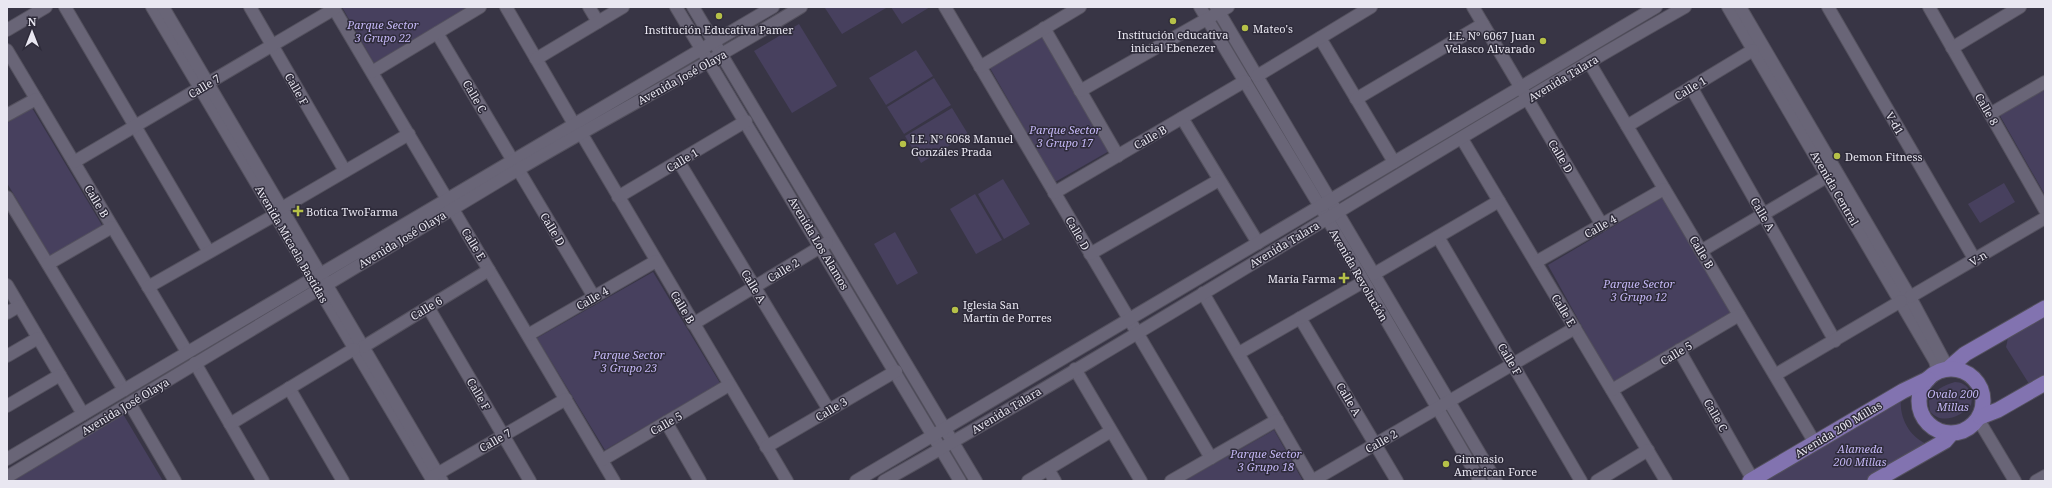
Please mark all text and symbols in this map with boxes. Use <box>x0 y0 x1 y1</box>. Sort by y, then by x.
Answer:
marker: Institución Educativa Pamer <box>714 11 724 21</box>
north arrow <box>12 12 52 52</box>
text: N <box>28 14 37 29</box>
marker: Institución educativa inicial Ebenezer <box>1168 16 1178 26</box>
park label: Parque Sector 3 Grupo 22 <box>346 17 420 45</box>
place label: Mateo's <box>1253 21 1293 36</box>
place label: Institución Educativa Pamer <box>645 22 794 37</box>
marker: Mateo's <box>1240 23 1250 33</box>
place label: Institución educativa inicial Ebenezer <box>1118 27 1228 55</box>
place label: I.E. N° 6067 Juan Velasco Alvarado <box>1445 28 1535 56</box>
marker: I.E. N° 6067 Juan Velasco Alvarado <box>1538 36 1548 46</box>
street label: Avenida José Olaya <box>635 46 729 108</box>
street label: Avenida Talara <box>1525 51 1601 105</box>
street label: Calle F <box>282 70 312 108</box>
street label: Calle 7 <box>185 71 223 101</box>
street label: Calle 1 <box>1671 73 1709 103</box>
street label: Calle C <box>460 77 490 115</box>
street label: Calle 8 <box>1972 90 2002 128</box>
street label: V-d1 <box>1883 109 1907 137</box>
park label: Parque Sector 3 Grupo 17 <box>1028 122 1102 150</box>
street label: Calle B <box>1131 122 1169 152</box>
place label: I.E. N° 6068 Manuel Gonzáles Prada <box>911 131 1014 159</box>
street label: Calle D <box>1545 136 1577 176</box>
marker: I.E. N° 6068 Manuel Gonzáles Prada <box>898 139 908 149</box>
street label: Calle 1 <box>663 145 701 175</box>
street label: Avenida Central <box>1808 148 1863 229</box>
place label: Demon Fitness <box>1845 149 1922 164</box>
marker: Demon Fitness <box>1832 151 1842 161</box>
street label: Calle B <box>81 182 113 220</box>
street label: Avenida Micaela Bastidas <box>252 183 332 305</box>
street label: Avenida Los Alamos <box>785 194 853 292</box>
street label: Calle A <box>1747 195 1779 234</box>
place label: Botica TwoFarma <box>306 204 398 219</box>
marker: Botica TwoFarma <box>293 206 303 216</box>
street label: Avenida José Olaya <box>355 207 449 271</box>
street label: Calle D <box>537 209 569 249</box>
street label: Calle 4 <box>1581 211 1619 241</box>
street label: Calle D <box>1062 213 1094 253</box>
street label: Avenida Talara <box>1246 217 1322 271</box>
street label: Calle E <box>458 225 490 263</box>
street label: Avenida Revolución <box>1326 226 1392 324</box>
street label: Calle B <box>1686 233 1718 271</box>
street label: V-n <box>1966 247 1990 269</box>
street label: Calle 2 <box>764 255 802 285</box>
street label: Calle A <box>738 267 770 306</box>
place label: María Farma <box>1268 271 1336 286</box>
marker: María Farma <box>1339 273 1349 283</box>
park label: Parque Sector 3 Grupo 12 <box>1602 276 1676 304</box>
street label: Calle 4 <box>573 283 611 313</box>
street label: Calle B <box>667 288 699 326</box>
street label: Calle E <box>1548 291 1580 329</box>
street label: Calle 6 <box>407 293 445 323</box>
place label: Iglesia San Martín de Porres <box>963 297 1052 325</box>
marker: Iglesia San Martín de Porres <box>950 305 960 315</box>
street label: Calle 5 <box>1657 338 1695 368</box>
street label: Calle F <box>1495 340 1526 378</box>
park label: Parque Sector 3 Grupo 23 <box>592 347 666 375</box>
street label: Avenida José Olaya <box>78 374 172 438</box>
street label: Calle F <box>464 375 494 413</box>
street label: Calle A <box>1333 380 1365 419</box>
street label: Avenida Talara <box>968 383 1044 437</box>
park label: Ovalo 200 Millas <box>1927 386 1979 414</box>
street label: Calle 3 <box>812 394 850 424</box>
street label: Calle C <box>1701 396 1731 434</box>
street label: Avenida 200 Millas <box>1792 397 1884 461</box>
street label: Calle 5 <box>647 408 685 438</box>
street label: Calle 7 <box>476 425 514 455</box>
street label: Calle 2 <box>1362 426 1400 456</box>
park label: Alameda 200 Millas <box>1832 441 1887 469</box>
park label: Parque Sector 3 Grupo 18 <box>1229 446 1303 474</box>
place label: Gimnasio American Force <box>1454 451 1537 479</box>
marker: Gimnasio American Force <box>1441 459 1451 469</box>

